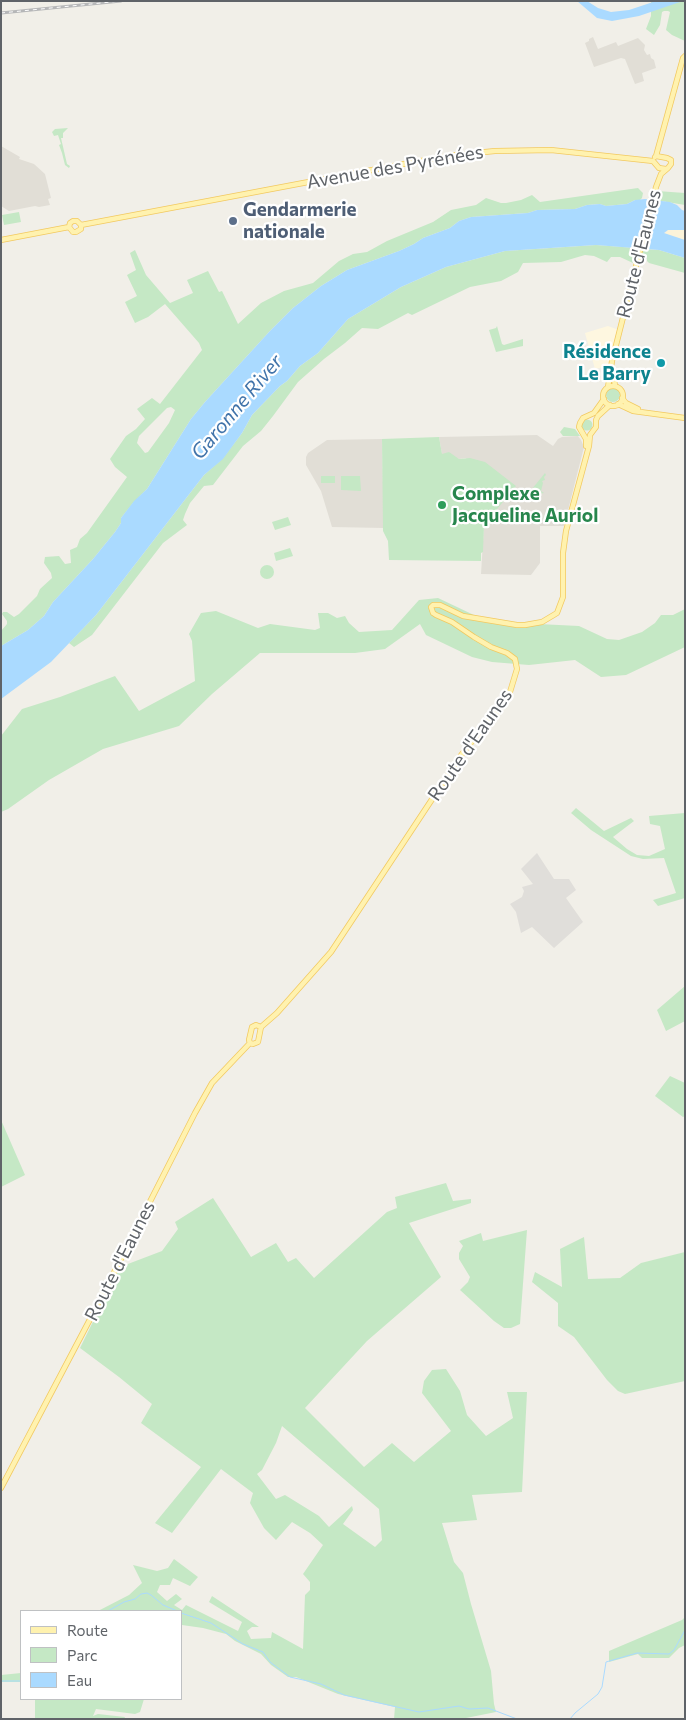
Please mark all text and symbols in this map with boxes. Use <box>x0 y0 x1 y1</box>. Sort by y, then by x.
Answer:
street label: Avenue des Pyrénées <box>305 140 485 194</box>
street label: Route d'Eaunes <box>612 187 666 321</box>
place label: Gendarmerie nationale <box>243 199 357 243</box>
marker: Gendarmerie nationale <box>227 215 239 227</box>
place label: Résidence Le Barry <box>563 341 651 385</box>
water label: Garonne River <box>186 350 288 464</box>
marker: Résidence Le Barry <box>655 357 667 369</box>
place label: Complexe Jacqueline Auriol <box>452 483 598 527</box>
marker: Complexe Jacqueline Auriol <box>436 499 448 511</box>
street label: Route d'Eaunes <box>423 685 517 805</box>
street label: Route d'Eaunes <box>80 1197 160 1325</box>
legend <box>20 1610 182 1700</box>
text: Route <box>67 1621 108 1639</box>
text: Parc <box>67 1646 97 1664</box>
text: Eau <box>67 1671 92 1689</box>

